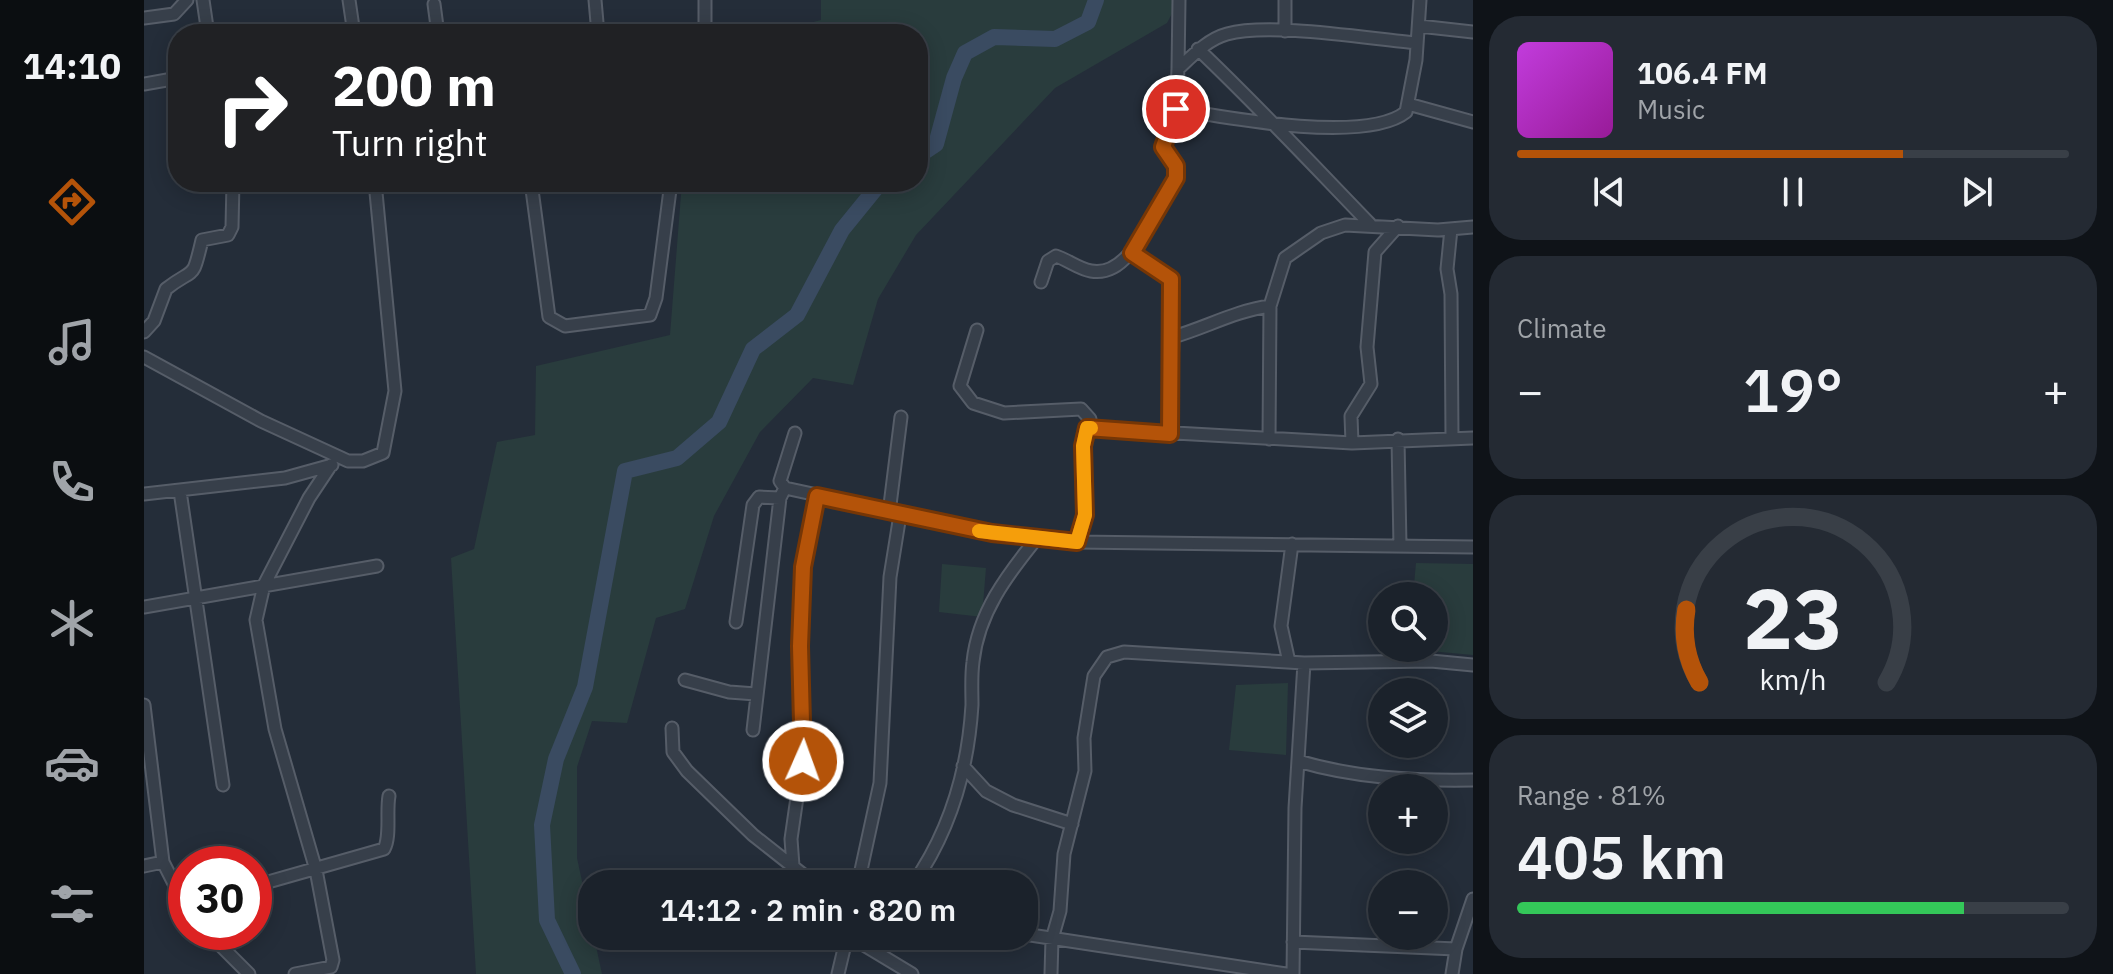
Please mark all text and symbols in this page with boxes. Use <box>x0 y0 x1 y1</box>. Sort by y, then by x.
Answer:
text: 14:10 <box>23 42 121 89</box>
text: 200 m <box>332 49 496 121</box>
text: 106.4 FM <box>1637 53 1768 92</box>
icon: right <box>200 56 304 160</box>
pin <box>1142 75 1210 143</box>
icon: arrive <box>1154 87 1198 131</box>
text: Music <box>1637 92 1705 126</box>
text: Turn right <box>332 119 488 166</box>
icon: previous <box>1587 170 1631 214</box>
icon: pause <box>1771 170 1815 214</box>
icon: next <box>1955 170 1999 214</box>
icon: directions <box>44 174 100 230</box>
text: Climate <box>1517 311 1607 345</box>
icon: music <box>44 314 100 370</box>
text: 19° <box>1743 350 1843 429</box>
text: − <box>1517 362 1543 419</box>
text: + <box>2043 362 2069 419</box>
icon: phone <box>44 454 100 510</box>
text: 23 <box>1743 563 1843 671</box>
map controls <box>1368 582 1448 950</box>
button: search <box>1368 582 1448 662</box>
icon: climate <box>44 595 100 651</box>
text: km/h <box>1759 661 1827 698</box>
button: layers <box>1368 678 1448 758</box>
position arrow <box>761 719 845 803</box>
icon: car <box>44 735 100 791</box>
button: + <box>1368 774 1448 854</box>
text: Range · 81% <box>1517 778 1666 812</box>
text: 405 km <box>1517 817 1726 896</box>
speed limit sign: 30 <box>168 846 272 950</box>
button: − <box>1368 870 1448 950</box>
icon: filters <box>44 876 100 932</box>
text: 14:12 · 2 min · 820 m <box>660 890 956 929</box>

